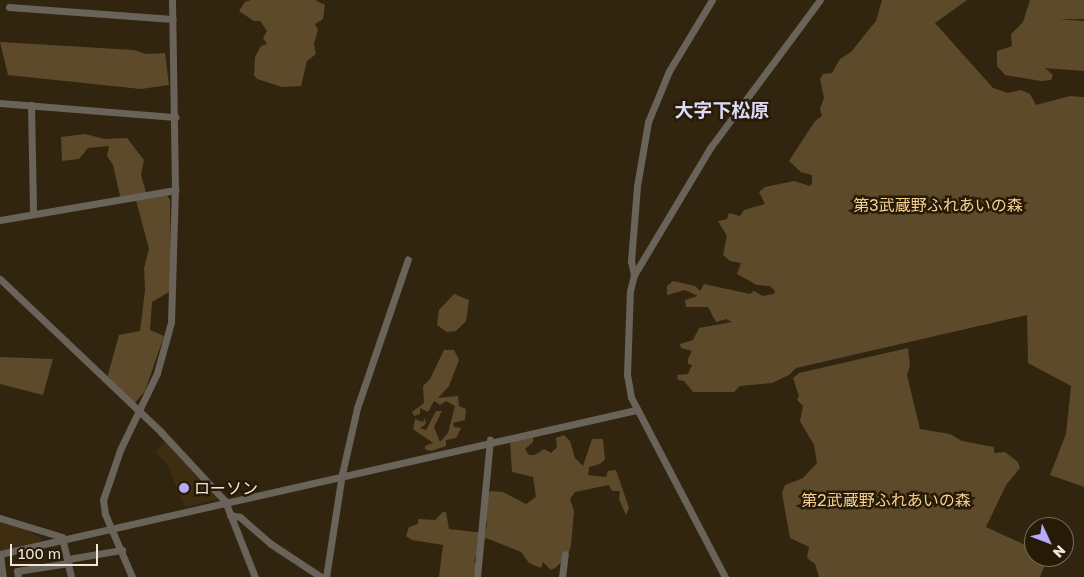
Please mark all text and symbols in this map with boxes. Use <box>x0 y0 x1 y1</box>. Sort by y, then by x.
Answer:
district label: 大字下松原 <box>675 99 769 121</box>
park label: 第3武蔵野ふれあいの森 <box>853 195 1023 215</box>
place label: ローソン <box>194 478 258 498</box>
marker: ローソン <box>178 482 190 494</box>
park label: 第2武蔵野ふれあいの森 <box>801 490 971 510</box>
north arrow <box>1024 517 1074 567</box>
scale bar <box>12 534 100 566</box>
text: N <box>1050 542 1069 562</box>
text: 100 m <box>18 544 61 562</box>

